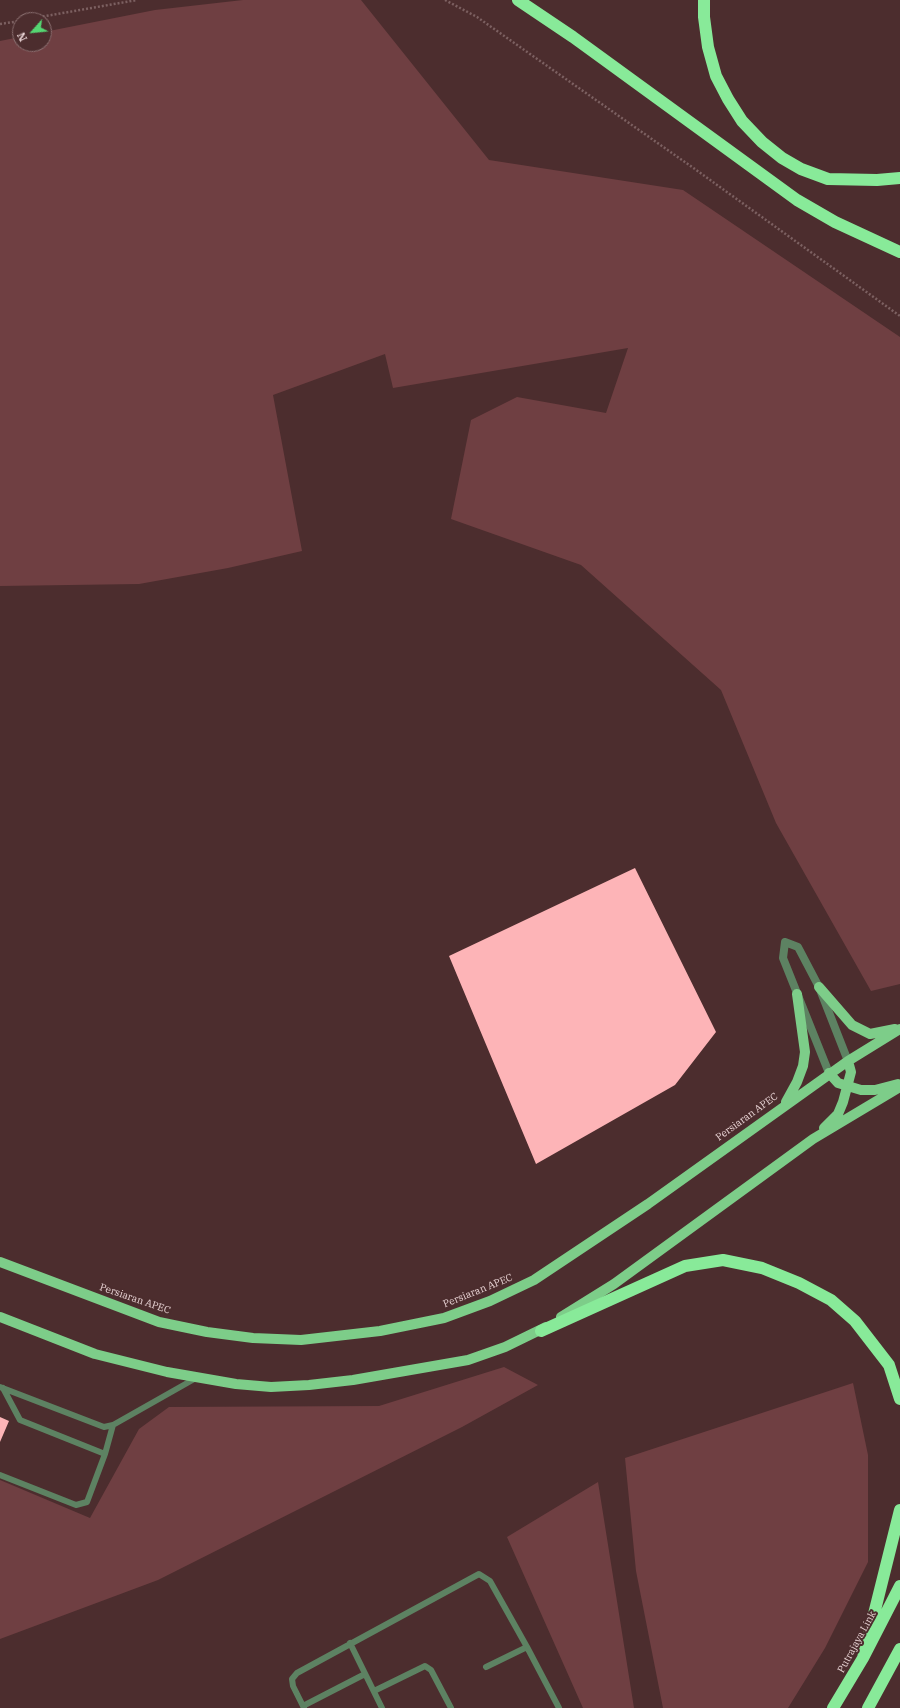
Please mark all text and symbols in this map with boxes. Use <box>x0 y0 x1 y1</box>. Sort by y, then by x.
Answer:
north arrow <box>12 12 52 52</box>
text: N <box>14 30 30 44</box>
street label: Persiaran APEC <box>714 1090 780 1144</box>
street label: Persiaran APEC <box>441 1272 515 1310</box>
street label: Persiaran APEC <box>98 1281 172 1317</box>
street label: Putrajaya Link <box>835 1609 879 1675</box>

